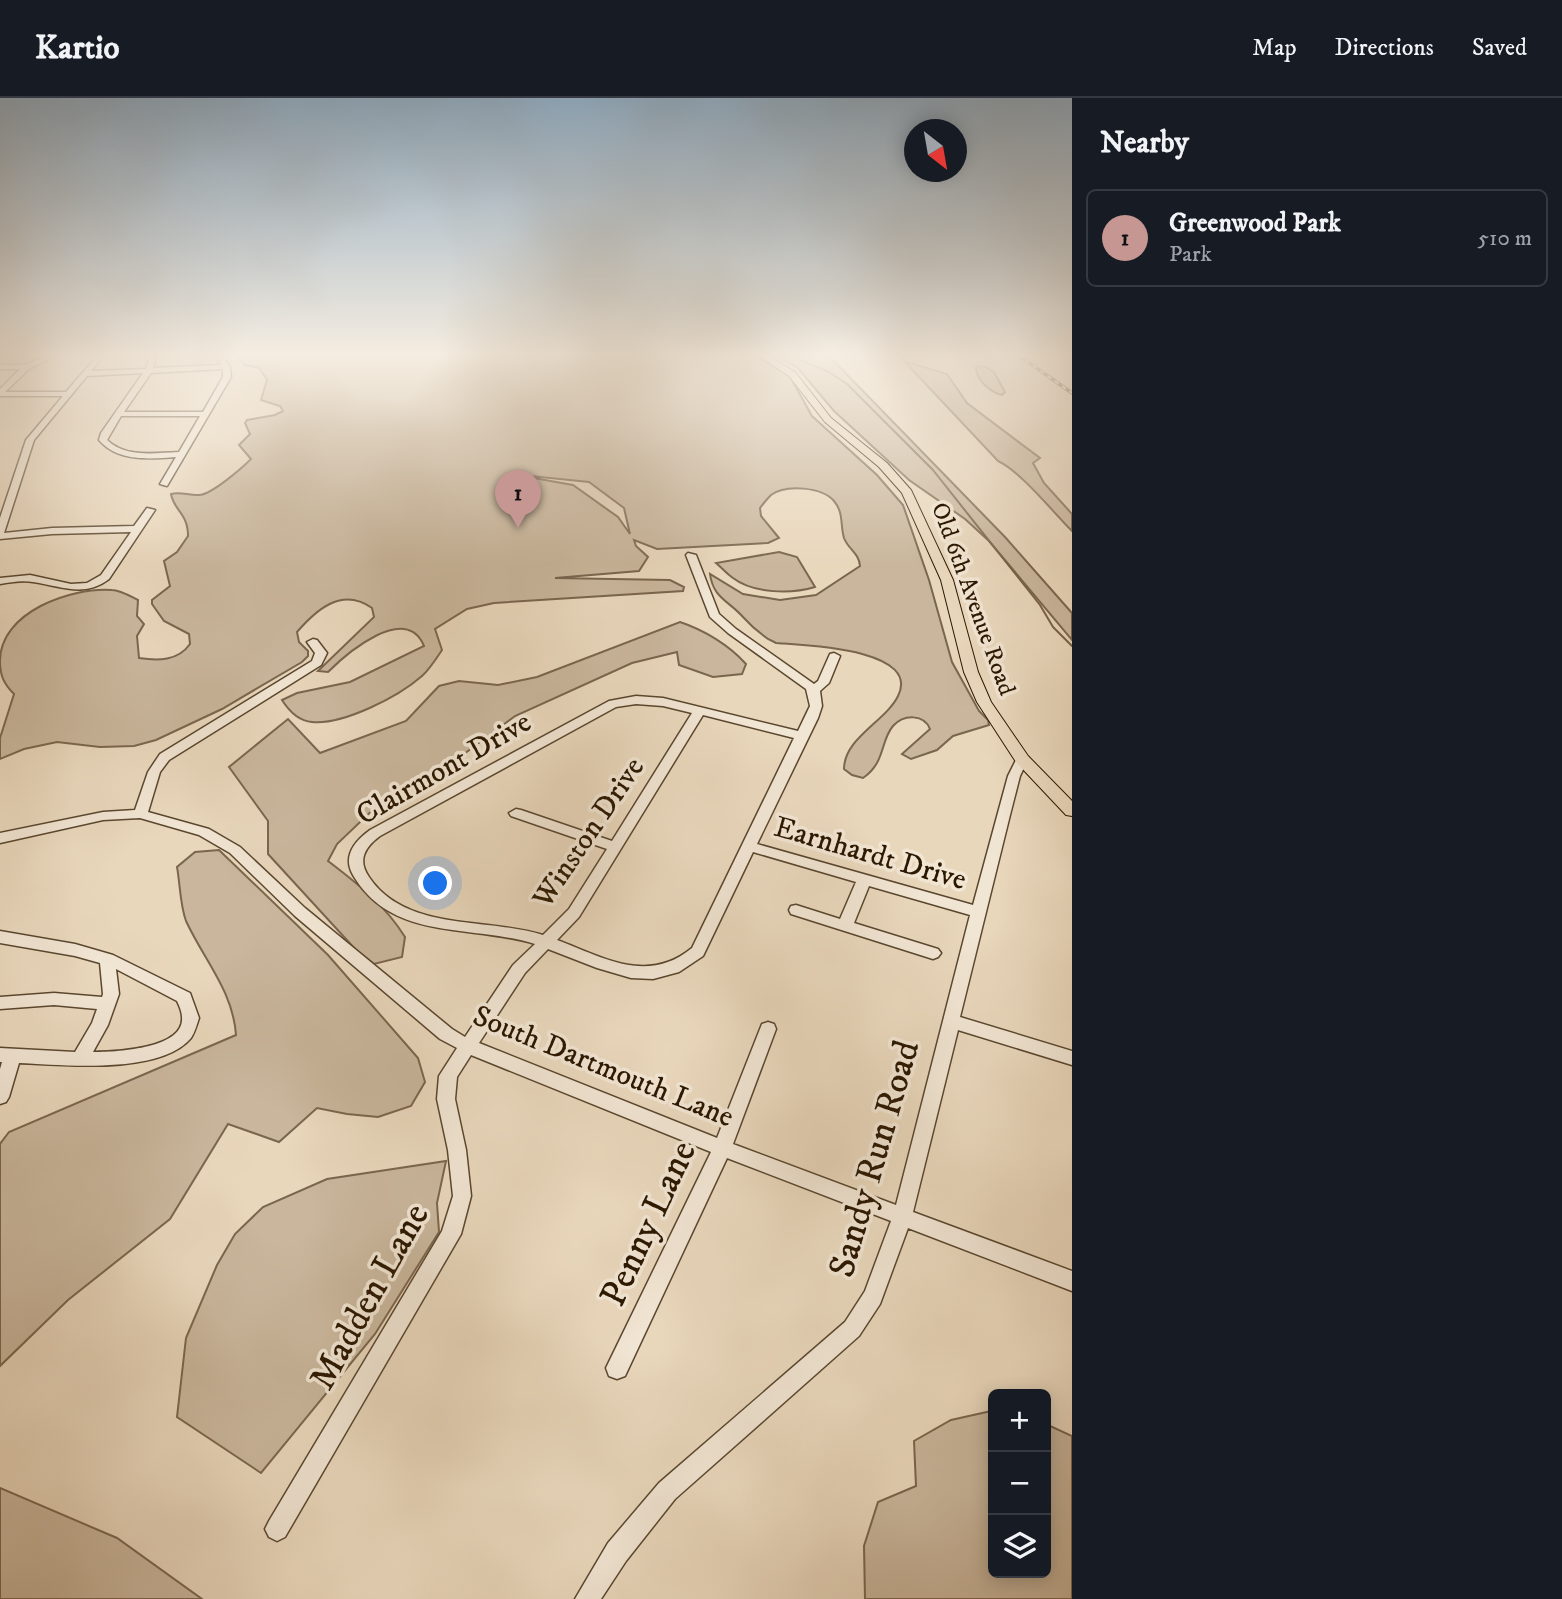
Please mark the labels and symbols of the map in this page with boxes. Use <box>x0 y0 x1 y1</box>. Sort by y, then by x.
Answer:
north arrow <box>904 119 967 182</box>
pin: 1 <box>495 470 541 528</box>
street label: Old 6th Avenue Road <box>924 498 1022 700</box>
street label: Clairmont Drive <box>350 704 538 834</box>
street label: Winston Drive <box>524 751 653 916</box>
street label: Earnhardt Drive <box>770 809 970 899</box>
your location <box>418 866 452 900</box>
street label: South Dartmouth Lane <box>467 998 739 1136</box>
street label: Sandy Run Road <box>819 1035 931 1283</box>
street label: Penny Lane <box>590 1134 708 1314</box>
street label: Madden Lane <box>300 1196 440 1398</box>

